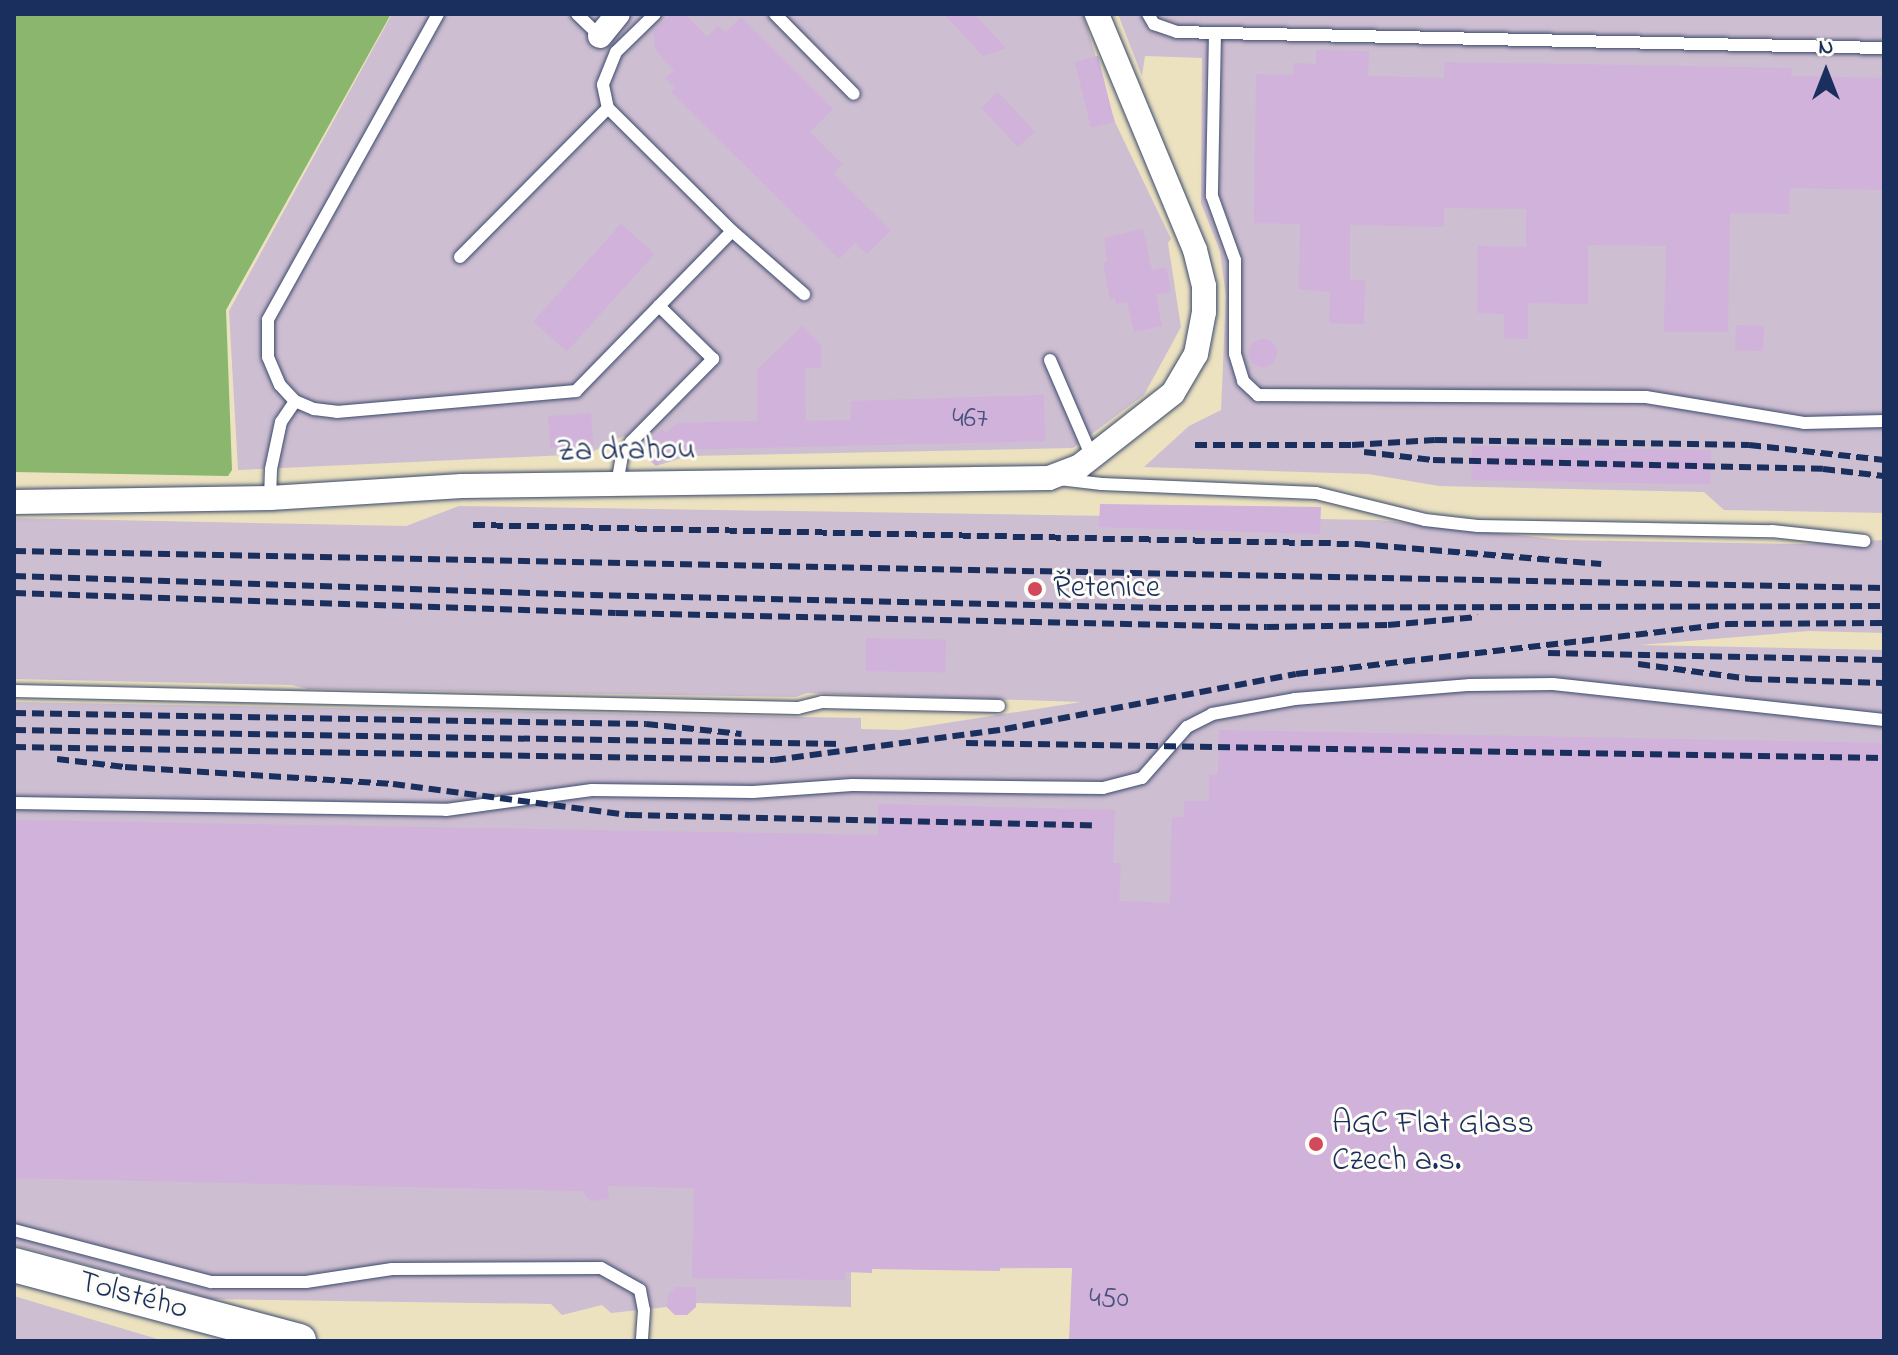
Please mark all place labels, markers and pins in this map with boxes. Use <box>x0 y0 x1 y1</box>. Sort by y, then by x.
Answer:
place label: Řetenice <box>1053 570 1160 608</box>
marker: Řetenice <box>1024 578 1046 600</box>
place label: AGC Flat Glass Czech a.s. <box>1332 1107 1534 1182</box>
marker: AGC Flat Glass Czech a.s. <box>1307 1135 1325 1153</box>

